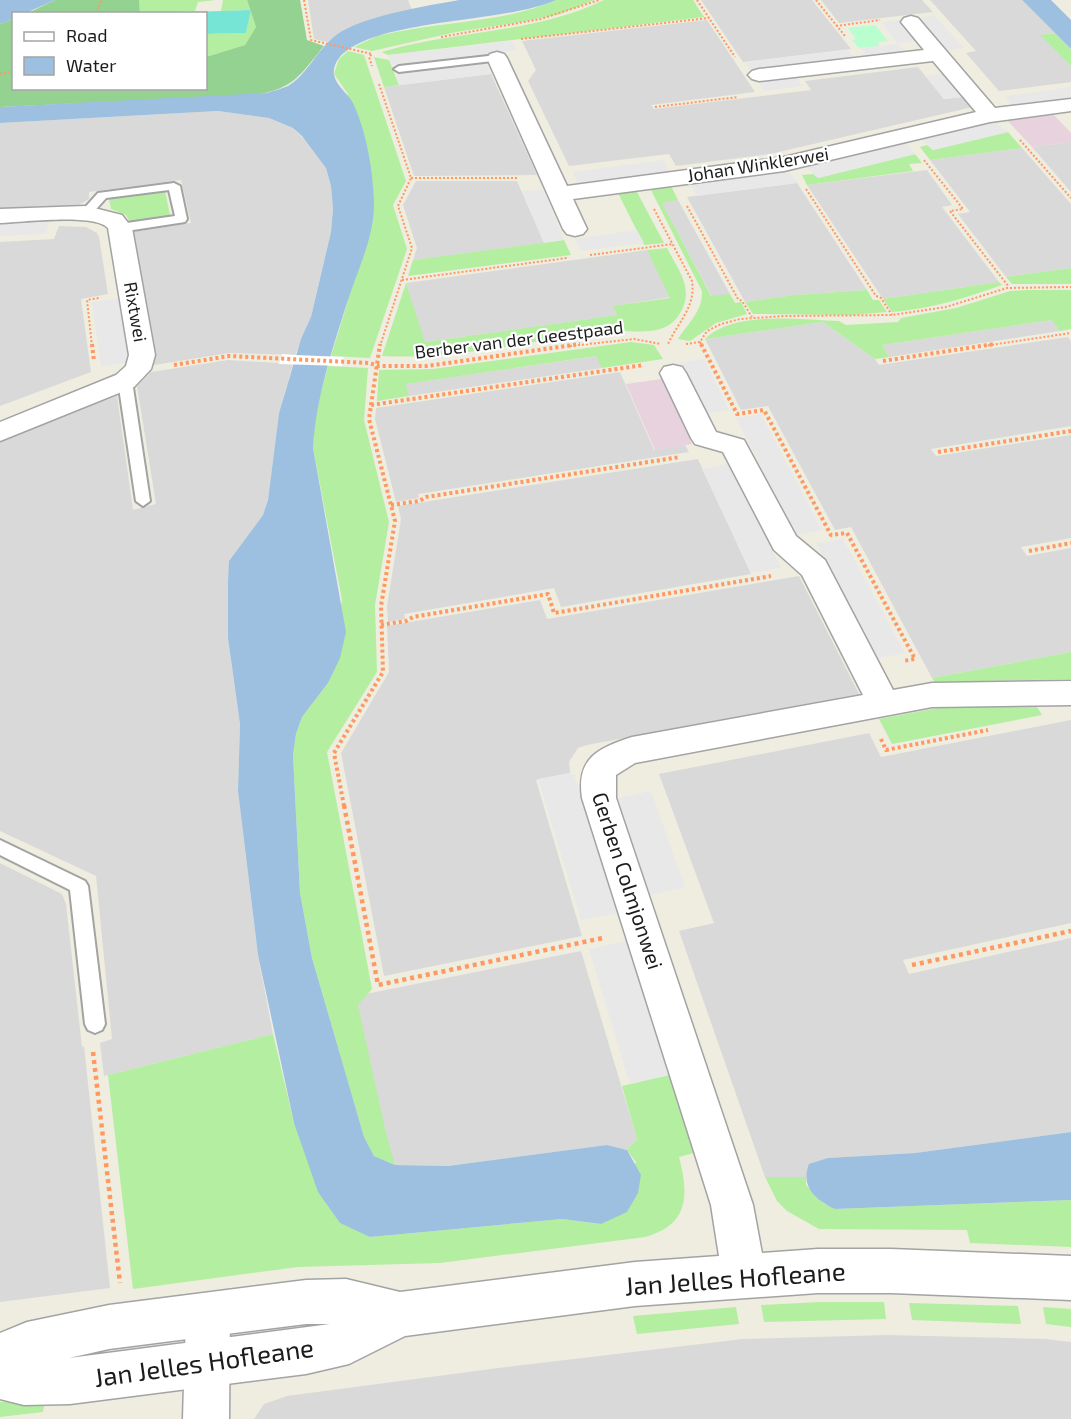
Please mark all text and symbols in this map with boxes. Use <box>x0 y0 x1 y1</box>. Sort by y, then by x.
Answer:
legend <box>12 12 207 90</box>
text: Road <box>66 24 107 46</box>
text: Water <box>66 54 116 76</box>
street label: Johan Winklerwei <box>685 142 830 186</box>
street label: Rixtwei <box>120 280 152 344</box>
street label: Berber van der Geestpaad <box>413 315 625 363</box>
street label: Gerben Colmjonwei <box>587 789 669 973</box>
street label: Jan Jelles Hofleane <box>623 1254 846 1301</box>
street label: Jan Jelles Hofleane <box>92 1331 316 1392</box>

